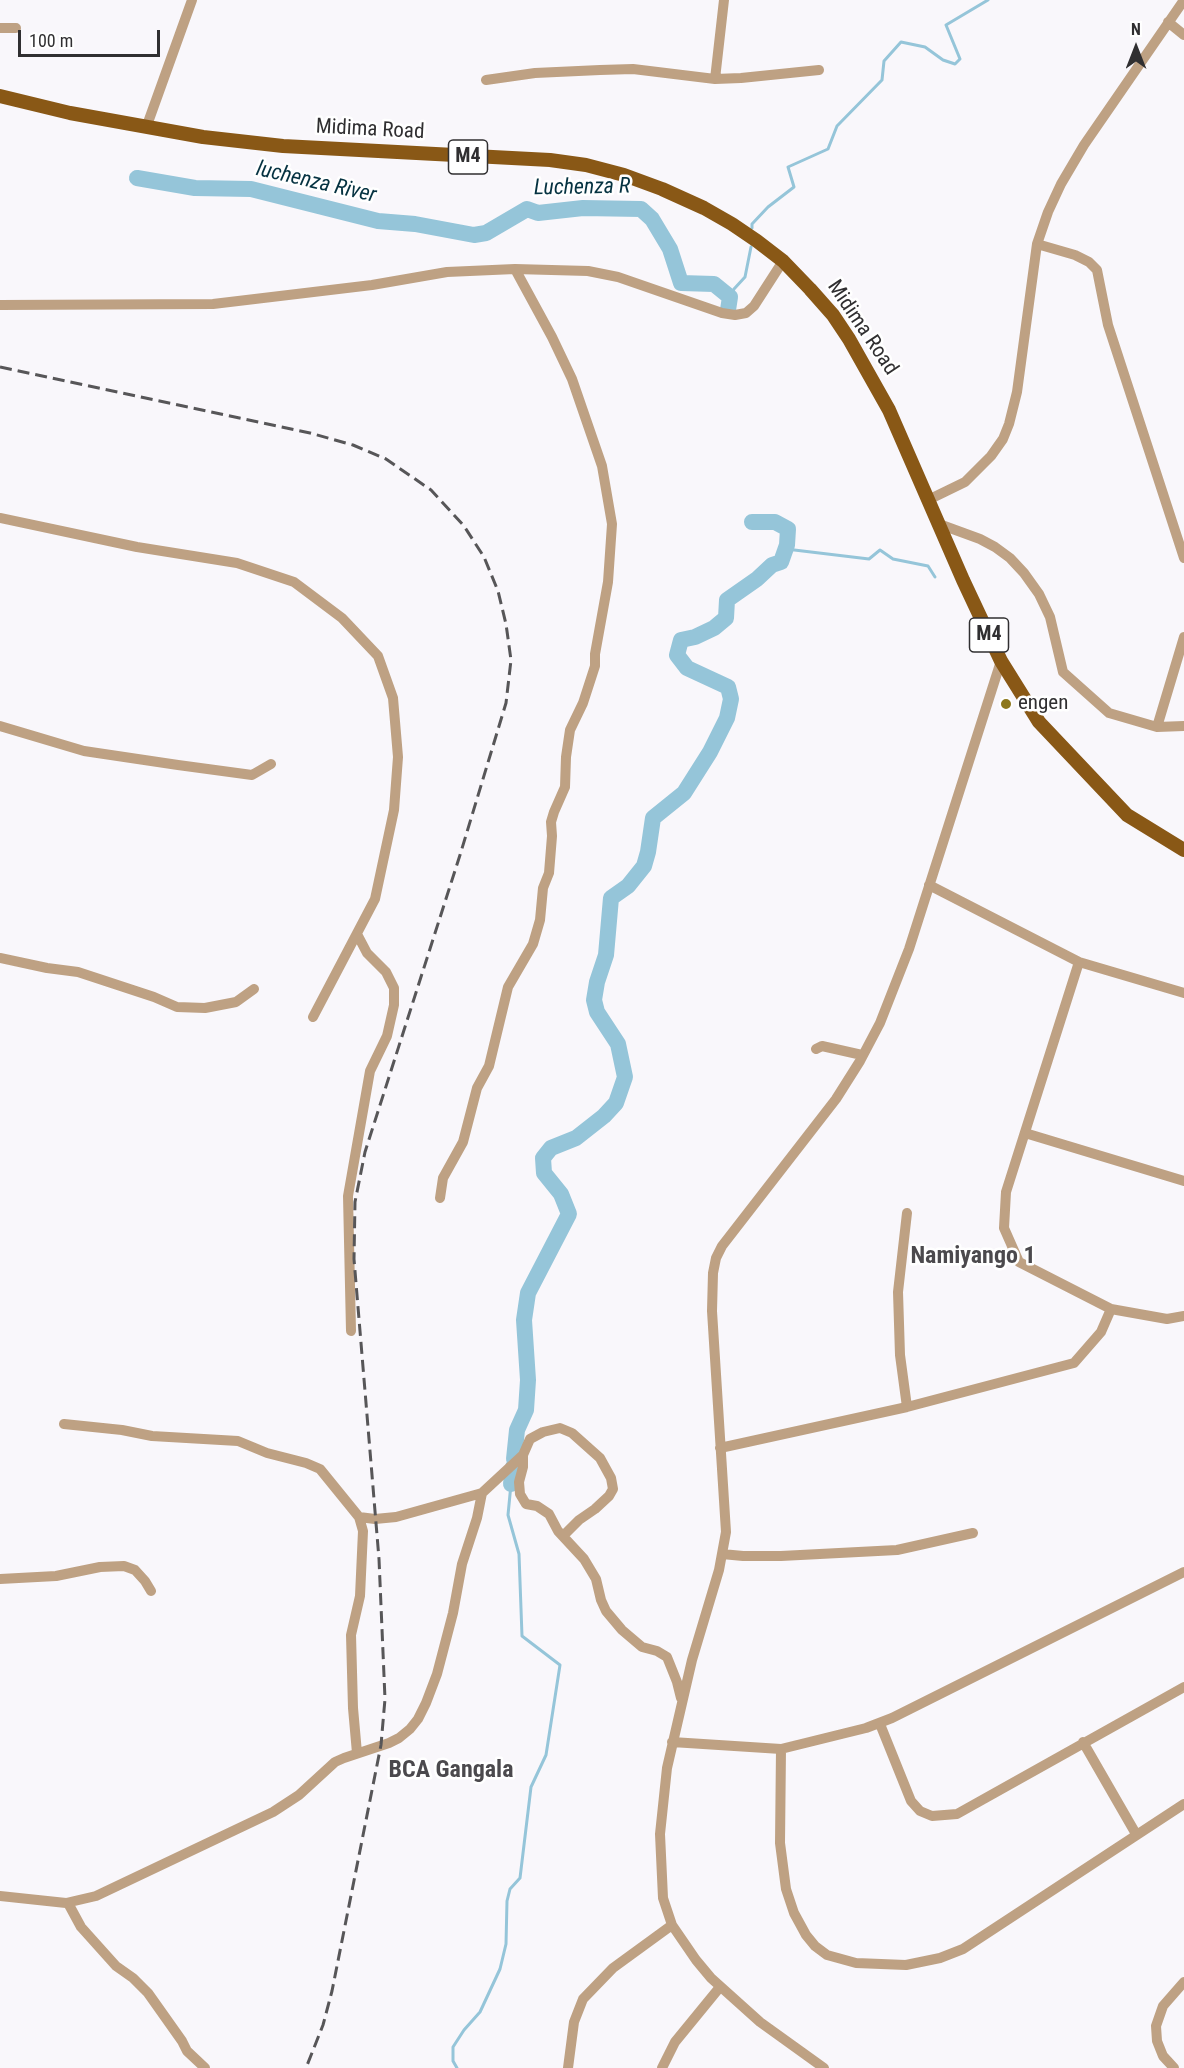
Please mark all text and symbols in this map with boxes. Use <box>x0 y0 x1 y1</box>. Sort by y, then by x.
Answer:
scale bar <box>21 18 164 56</box>
north arrow <box>1106 18 1166 78</box>
text: N <box>1131 20 1141 39</box>
text: 100 m <box>29 30 73 51</box>
street label: Midima Road <box>315 115 425 145</box>
road number: M4 <box>448 140 488 174</box>
water label: luchenza River <box>254 156 378 210</box>
water label: Luchenza R <box>534 174 630 202</box>
street label: Midima Road <box>821 276 903 380</box>
road number: M4 <box>970 618 1008 652</box>
place label: engen <box>1018 691 1068 717</box>
marker: engen <box>999 697 1013 711</box>
district label: Namiyango 1 <box>910 1243 1036 1271</box>
district label: BCA Gangala <box>389 1757 513 1785</box>

